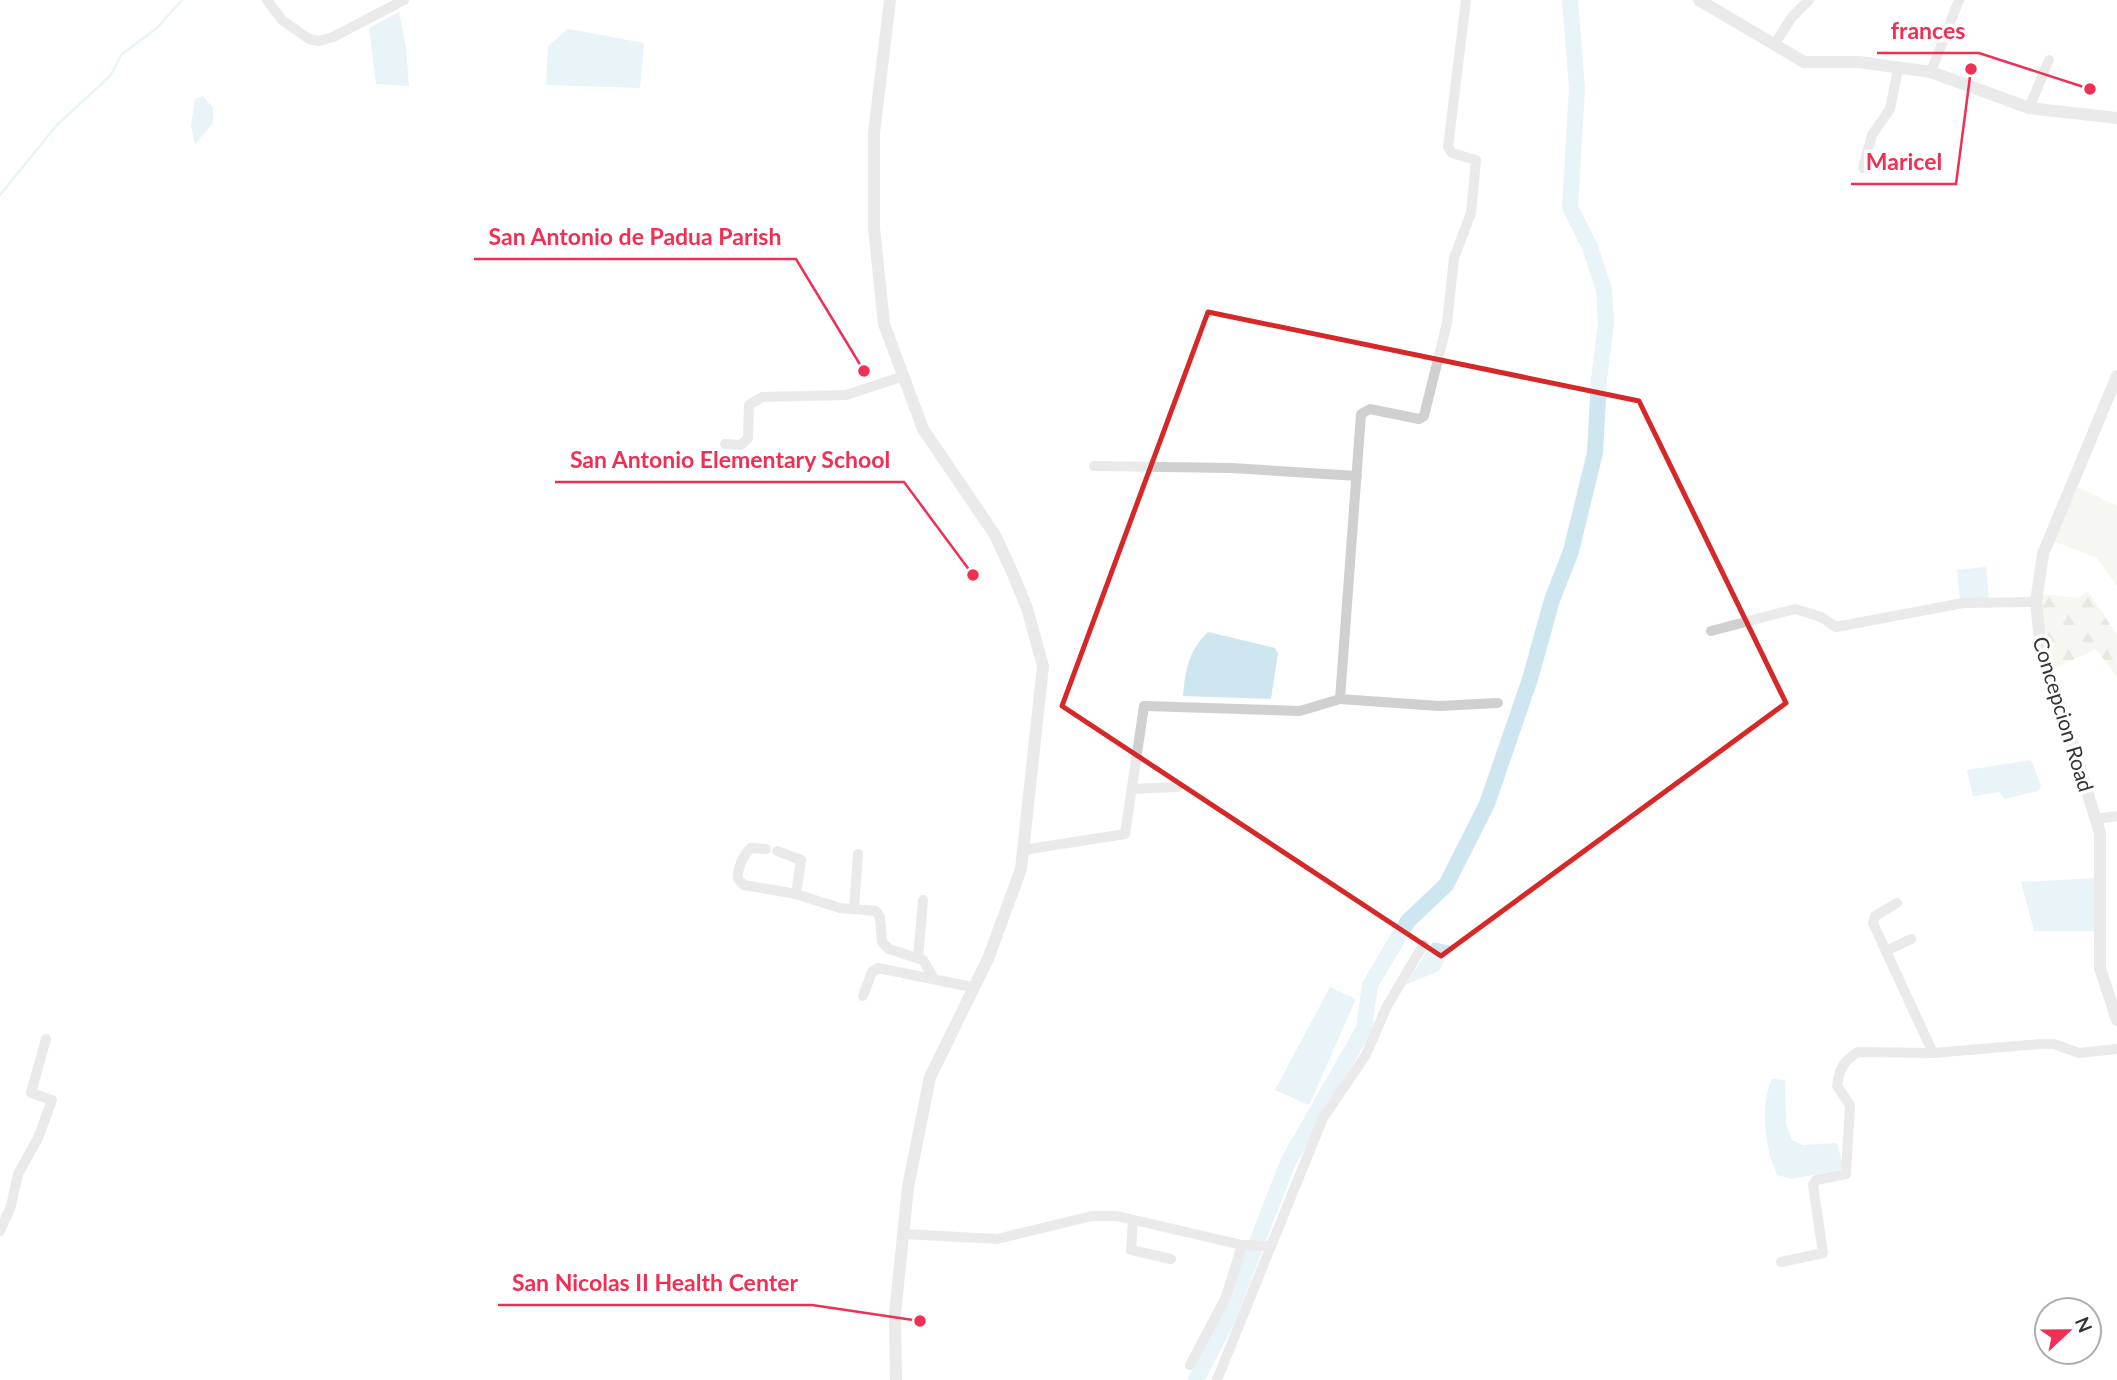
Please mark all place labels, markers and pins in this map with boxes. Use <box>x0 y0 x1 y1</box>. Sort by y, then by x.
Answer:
callout: frances <box>1877 9 1979 53</box>
callout: Maricel <box>1851 140 1956 184</box>
callout: San Antonio de Padua Parish <box>474 215 796 259</box>
callout: San Antonio Elementary School <box>555 438 904 482</box>
callout: San Nicolas II Health Center <box>498 1261 812 1305</box>

